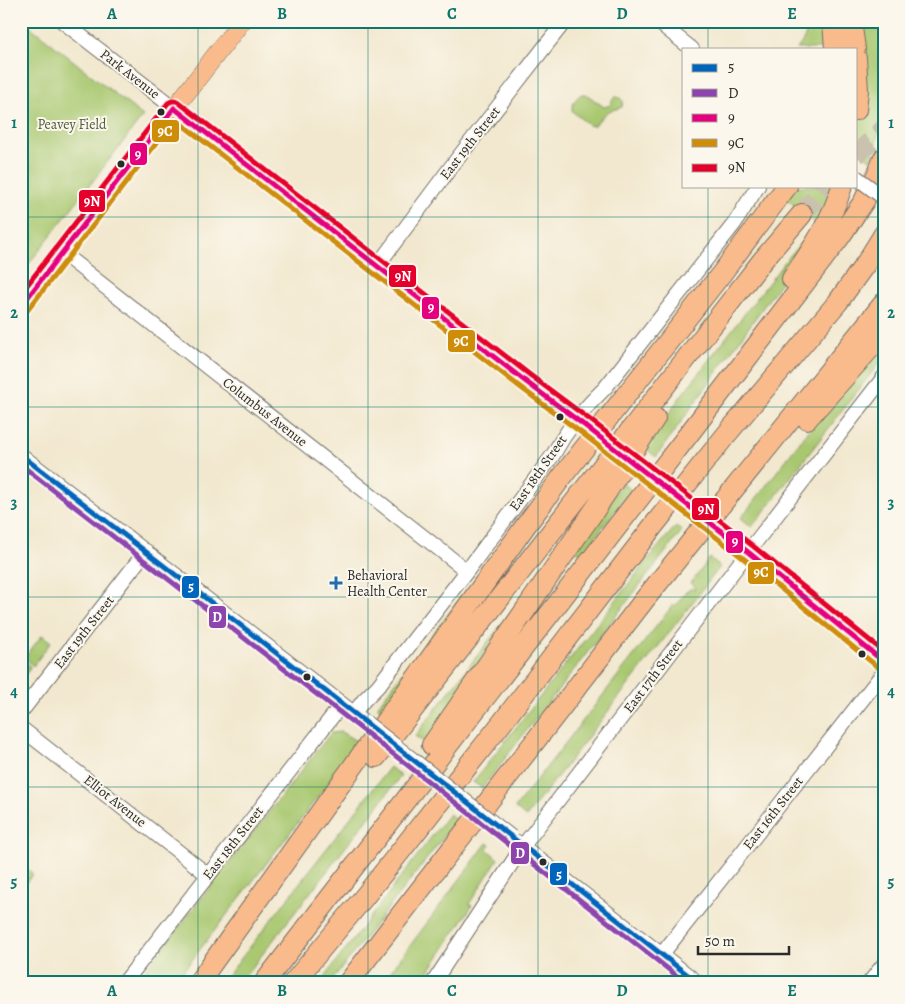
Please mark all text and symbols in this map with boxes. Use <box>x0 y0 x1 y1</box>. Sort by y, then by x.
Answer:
text: A <box>106 3 118 25</box>
text: B <box>277 3 287 25</box>
text: C <box>447 3 457 25</box>
text: D <box>616 3 628 25</box>
text: E <box>787 3 797 25</box>
street label: Park Avenue <box>96 45 164 103</box>
legend <box>682 48 858 188</box>
text: 5 <box>728 57 734 77</box>
text: D <box>728 83 739 103</box>
street label: East 19th Street <box>435 102 505 184</box>
unlabelled marker <box>156 107 166 117</box>
text: 9 <box>728 107 735 127</box>
text: 1 <box>11 112 17 134</box>
text: 1 <box>888 112 894 134</box>
park label: Peavey Field <box>38 115 107 134</box>
line badge: 9C <box>151 119 180 143</box>
text: 9C <box>157 122 173 141</box>
text: 9C <box>728 133 744 153</box>
line badge: 9 <box>129 142 148 166</box>
text: 9 <box>135 145 142 164</box>
text: 9N <box>728 157 746 177</box>
unlabelled marker <box>116 159 126 169</box>
line badge: 9N <box>78 189 106 213</box>
text: 9N <box>84 192 100 211</box>
line badge: 9N <box>388 264 417 288</box>
text: 9N <box>395 267 411 286</box>
line badge: 9 <box>421 296 440 320</box>
text: 9 <box>428 298 435 317</box>
text: 2 <box>10 302 18 324</box>
text: 2 <box>887 302 895 324</box>
line badge: 9C <box>447 329 476 353</box>
text: 9C <box>453 332 469 351</box>
street label: Columbus Avenue <box>219 373 311 451</box>
unlabelled marker <box>555 412 565 422</box>
street label: East 18th Street <box>505 431 571 515</box>
text: 3 <box>11 492 18 514</box>
text: 3 <box>888 492 895 514</box>
line badge: 9N <box>691 497 720 521</box>
text: 9N <box>698 500 714 519</box>
line badge: 9 <box>725 530 744 554</box>
text: 9 <box>732 532 739 551</box>
line badge: 9C <box>747 561 775 585</box>
text: 9C <box>753 563 769 582</box>
place label: Behavioral Health Center <box>347 566 428 601</box>
line badge: 5 <box>181 575 200 599</box>
marker: Behavioral Health Center <box>329 576 343 590</box>
text: 5 <box>188 577 194 596</box>
street label: East 19th Street <box>49 591 119 673</box>
line badge: D <box>208 605 227 629</box>
text: D <box>212 608 222 627</box>
street label: East 17th Street <box>619 635 687 717</box>
unlabelled marker <box>857 649 867 659</box>
unlabelled marker <box>302 672 312 682</box>
text: 4 <box>10 681 18 703</box>
text: 4 <box>887 681 895 703</box>
street label: Elliot Avenue <box>80 770 150 832</box>
street label: East 16th Street <box>738 772 808 854</box>
street label: East 18th Street <box>198 802 268 884</box>
line badge: D <box>510 841 530 865</box>
text: D <box>515 844 525 863</box>
unlabelled marker <box>538 857 548 867</box>
line badge: 5 <box>549 862 568 886</box>
text: 5 <box>556 865 562 884</box>
text: 5 <box>11 871 18 893</box>
text: 5 <box>888 871 895 893</box>
scale bar <box>698 924 789 956</box>
text: 50 m <box>705 931 735 951</box>
text: A <box>106 980 118 1002</box>
text: B <box>277 980 287 1002</box>
text: C <box>447 980 457 1002</box>
text: D <box>616 980 628 1002</box>
text: E <box>787 980 797 1002</box>

